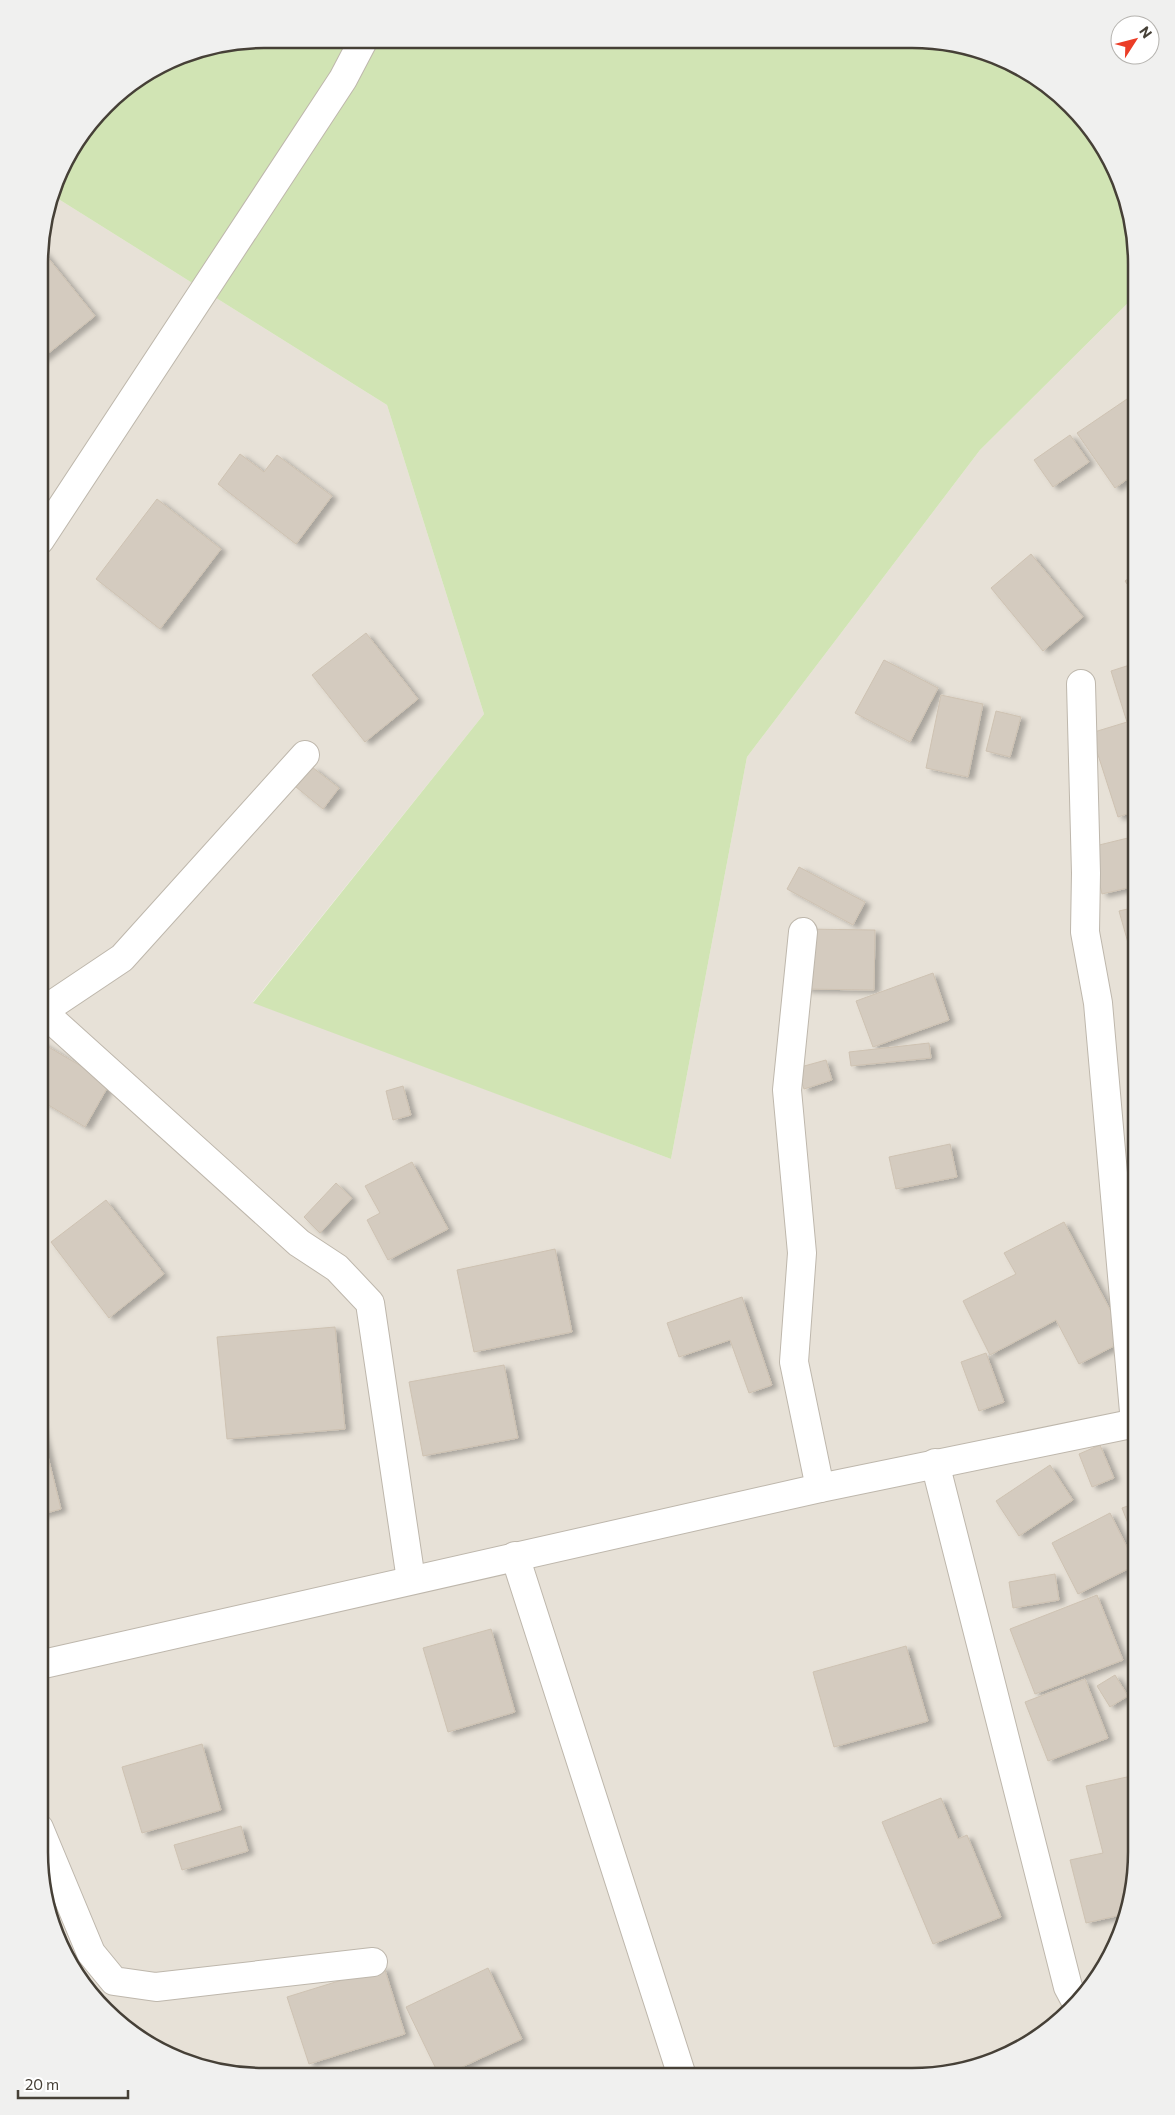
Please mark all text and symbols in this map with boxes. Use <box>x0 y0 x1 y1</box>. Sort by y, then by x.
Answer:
north arrow <box>1110 15 1160 65</box>
text: N <box>1136 23 1156 41</box>
scale bar <box>18 2068 128 2100</box>
text: 20 m <box>25 2075 59 2093</box>

